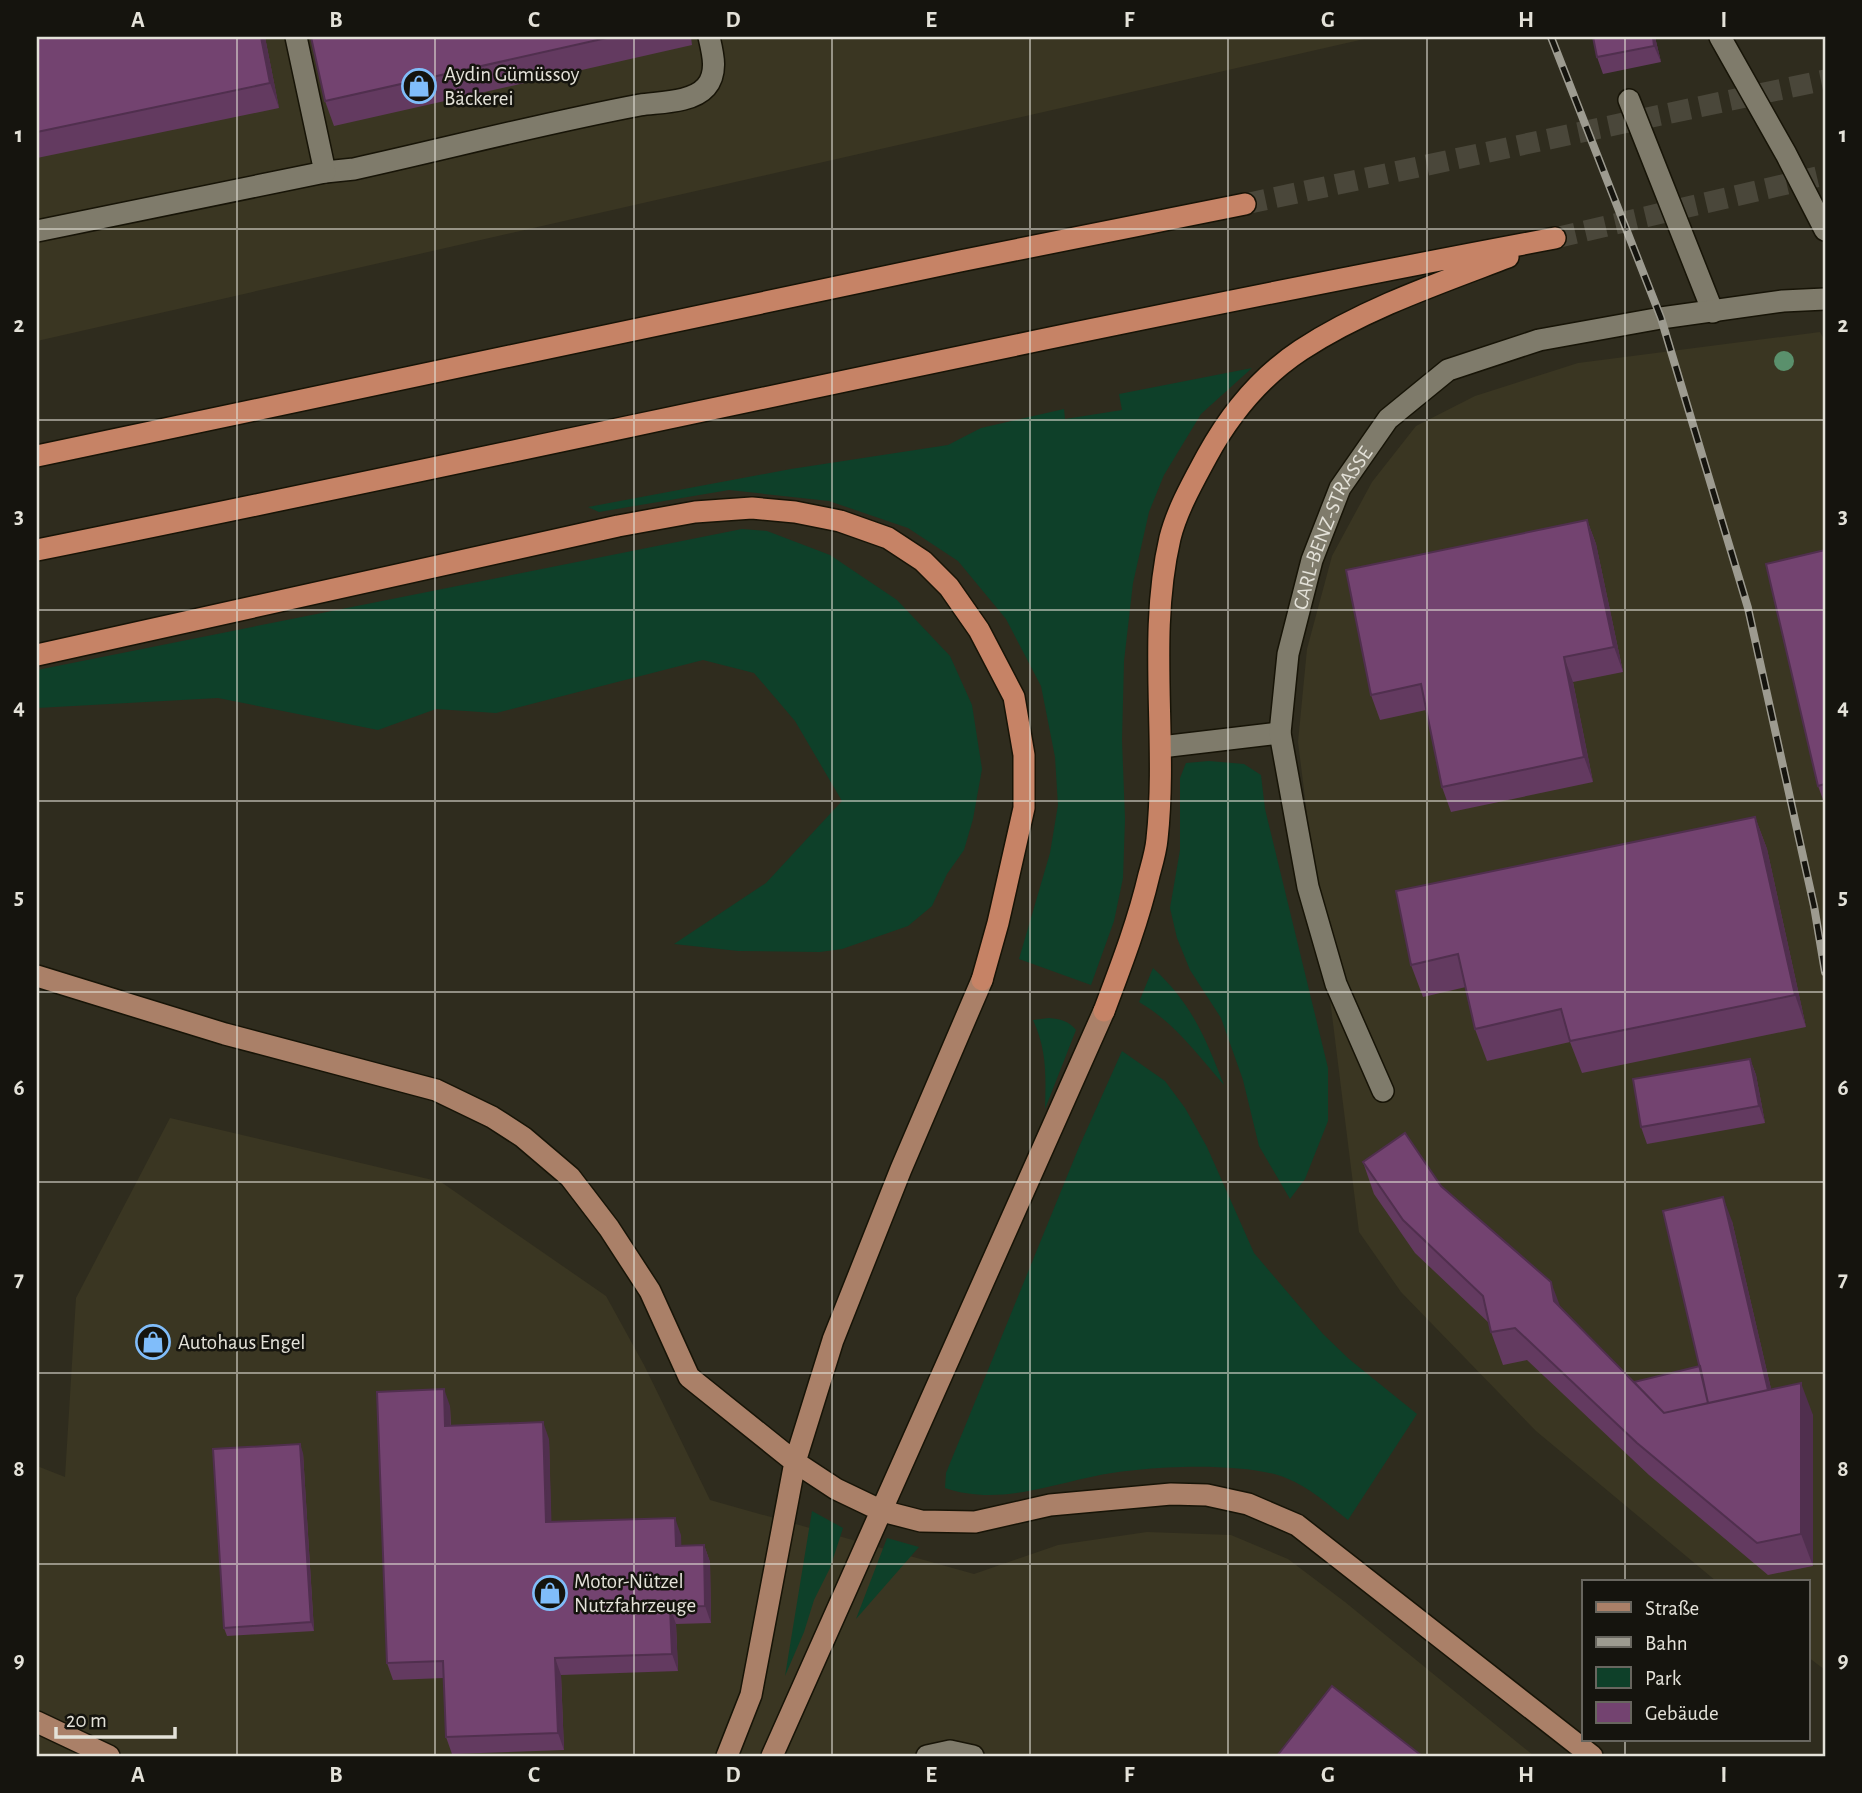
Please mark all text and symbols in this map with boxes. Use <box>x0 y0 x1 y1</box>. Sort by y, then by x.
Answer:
text: A <box>131 9 145 32</box>
text: B <box>329 9 343 32</box>
text: C <box>528 9 540 32</box>
text: D <box>725 9 741 32</box>
text: E <box>925 9 937 32</box>
text: F <box>1124 9 1135 32</box>
text: G <box>1321 9 1335 32</box>
text: H <box>1518 9 1534 32</box>
text: I <box>1721 9 1727 32</box>
place label: Aydin Gümüssoy Bäckerei <box>444 64 579 109</box>
shop icon: Aydin Gümüssoy Bäckerei <box>400 67 438 105</box>
text: 1 <box>15 124 23 147</box>
text: 1 <box>1839 124 1847 147</box>
text: 2 <box>14 314 25 337</box>
text: 2 <box>1838 314 1849 337</box>
street label: CARL-BENZ-STRASSE <box>1289 443 1376 612</box>
text: 3 <box>14 505 24 528</box>
text: 3 <box>1838 505 1848 528</box>
text: 4 <box>13 696 25 719</box>
text: 4 <box>1837 696 1849 719</box>
text: 5 <box>14 886 24 909</box>
text: 5 <box>1838 886 1848 909</box>
text: 6 <box>13 1077 25 1100</box>
text: 6 <box>1837 1077 1849 1100</box>
text: 7 <box>14 1268 24 1291</box>
text: 7 <box>1838 1268 1848 1291</box>
shop icon: Autohaus Engel <box>134 1323 172 1361</box>
place label: Autohaus Engel <box>178 1332 306 1353</box>
text: 8 <box>13 1458 25 1481</box>
text: 8 <box>1837 1458 1849 1481</box>
place label: Motor-Nützel Nutzfahrzeuge <box>574 1571 696 1616</box>
shop icon: Motor-Nützel Nutzfahrzeuge <box>531 1574 569 1612</box>
legend <box>1582 1580 1810 1741</box>
text: Straße <box>1645 1598 1699 1619</box>
text: Bahn <box>1645 1633 1688 1654</box>
text: 9 <box>13 1649 25 1672</box>
text: 9 <box>1837 1649 1849 1672</box>
text: Park <box>1645 1668 1682 1689</box>
scale bar <box>56 1695 175 1739</box>
text: Gebäude <box>1645 1703 1719 1724</box>
text: 20 m <box>66 1710 107 1731</box>
text: A <box>131 1764 145 1787</box>
text: B <box>329 1764 343 1787</box>
text: C <box>528 1764 540 1787</box>
text: D <box>725 1764 741 1787</box>
text: E <box>925 1764 937 1787</box>
text: F <box>1124 1764 1135 1787</box>
text: G <box>1321 1764 1335 1787</box>
text: H <box>1518 1764 1534 1787</box>
text: I <box>1721 1764 1727 1787</box>

